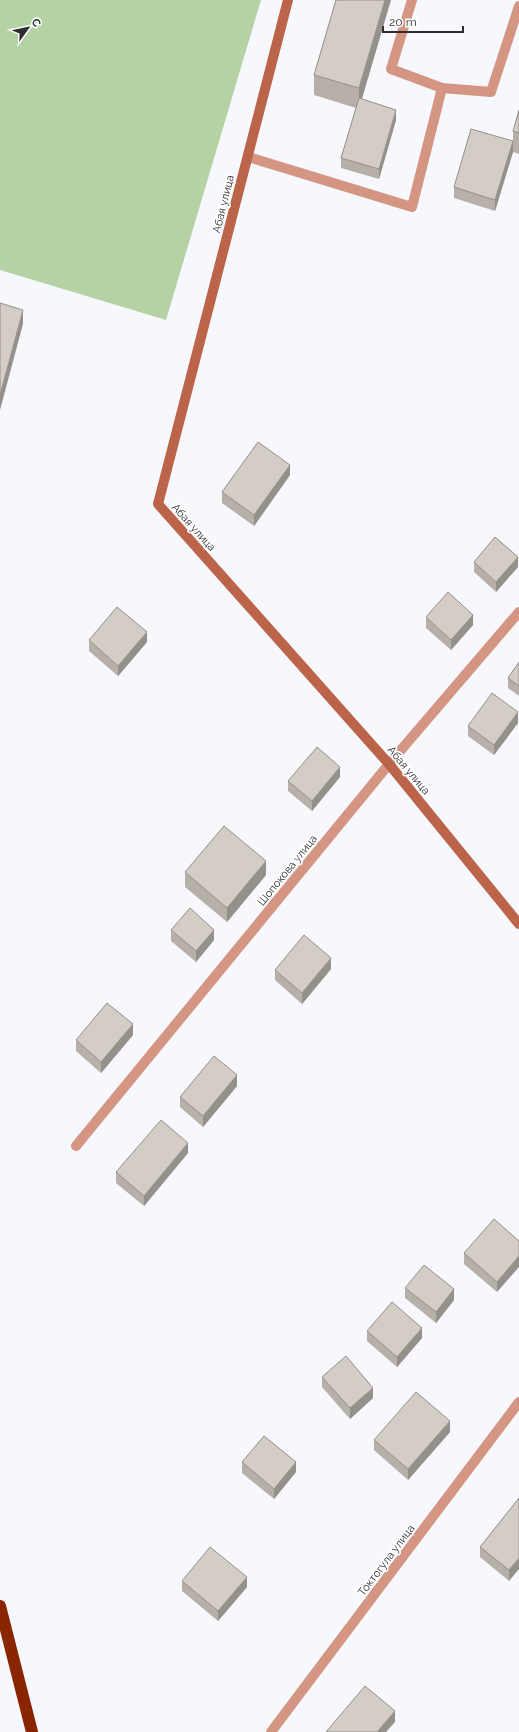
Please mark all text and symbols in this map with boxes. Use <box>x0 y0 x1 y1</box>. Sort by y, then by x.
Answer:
north arrow <box>8 8 48 48</box>
scale bar <box>383 8 463 34</box>
text: 20 m <box>389 15 417 29</box>
text: С <box>28 16 44 30</box>
street label: Абая улица <box>210 174 237 234</box>
street label: Абая улица <box>169 501 218 554</box>
street label: Абая улица <box>385 743 433 797</box>
street label: Шопокова улица <box>255 832 320 908</box>
street label: Токтогула улица <box>355 1522 417 1598</box>

